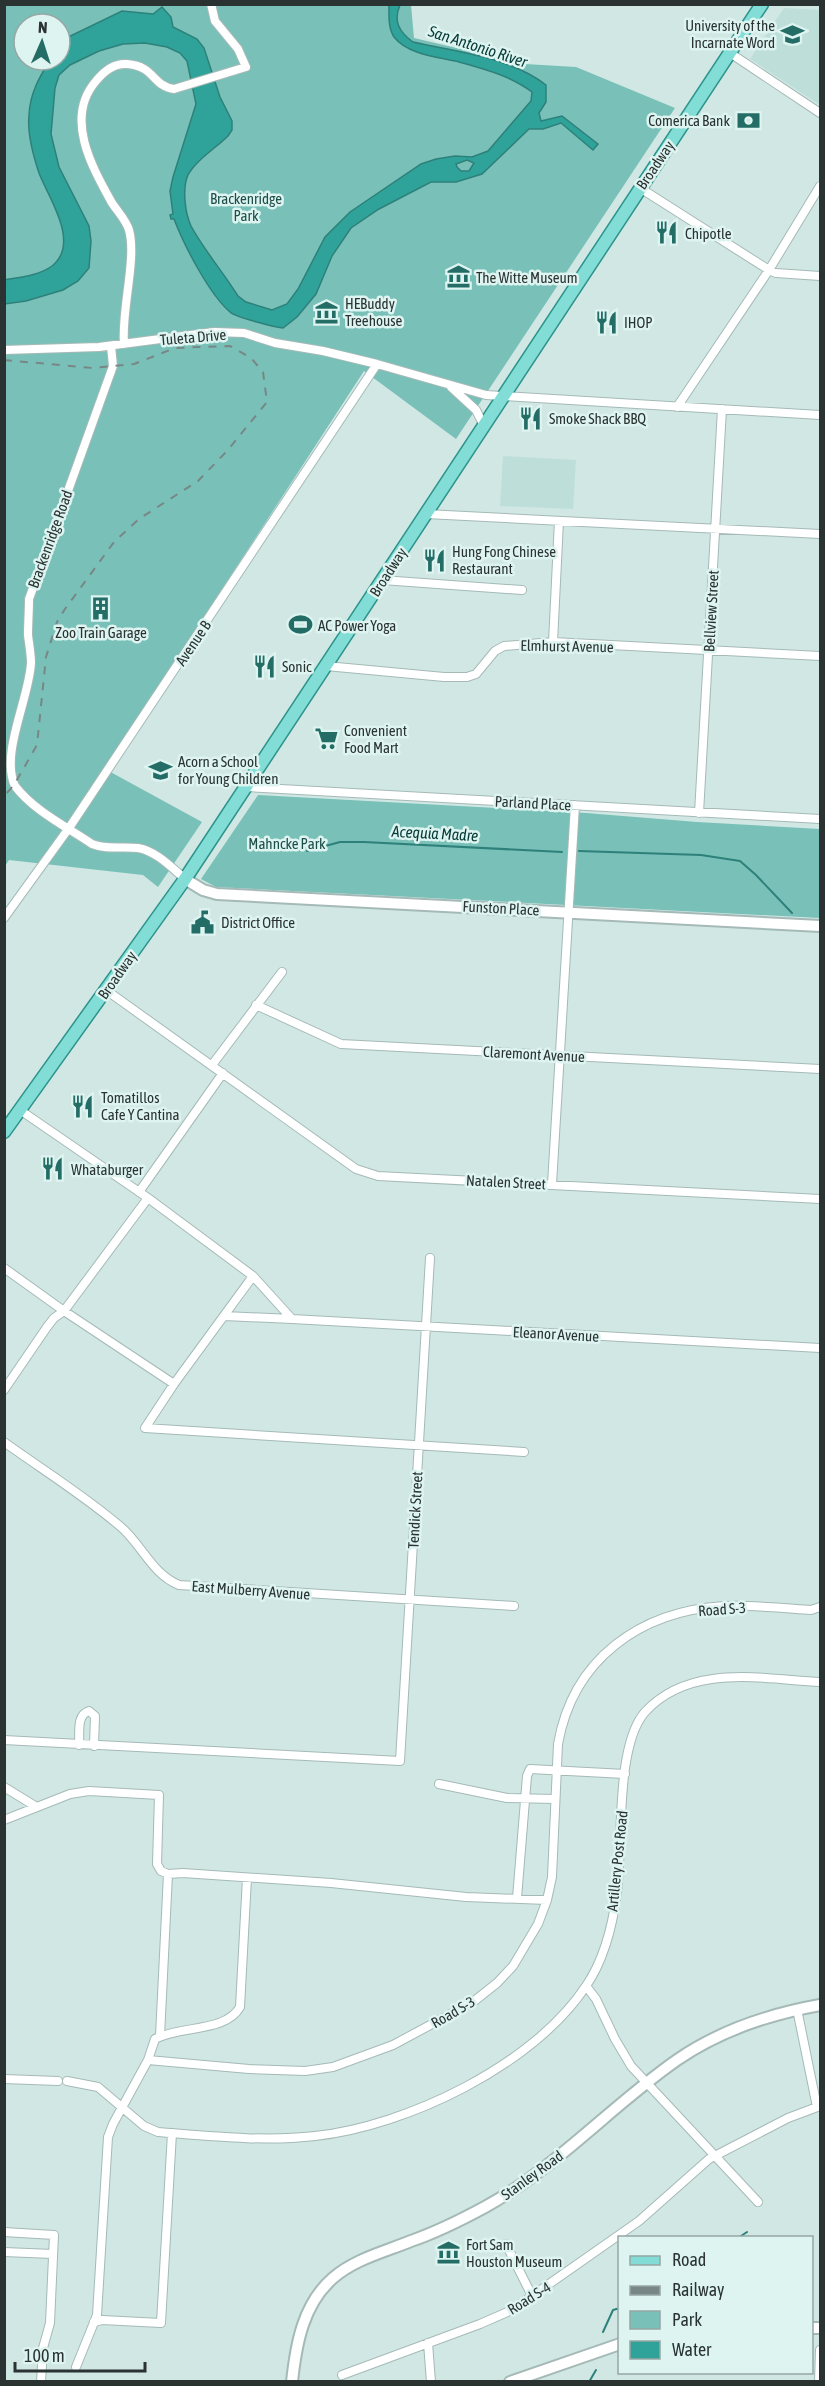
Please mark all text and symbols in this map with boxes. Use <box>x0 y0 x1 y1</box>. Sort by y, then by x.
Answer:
north arrow <box>12 12 72 72</box>
place label: University of the Incarnate Word <box>685 17 775 51</box>
text: N <box>38 18 48 36</box>
water label: San Antonio River <box>425 21 531 71</box>
school or university icon: University of the Incarnate Word <box>780 21 806 47</box>
bank icon: Comerica Bank <box>735 107 761 133</box>
place label: Comerica Bank <box>648 112 730 129</box>
street label: Broadway <box>633 138 677 192</box>
park label: Brackenridge Park <box>210 190 282 224</box>
restaurant icon: Chipotle <box>654 220 680 246</box>
place label: Chipotle <box>685 225 732 242</box>
museum icon: The Witte Museum <box>445 264 471 290</box>
place label: The Witte Museum <box>476 269 578 286</box>
place label: HEBuddy Treehouse <box>345 295 403 329</box>
museum icon: HEBuddy Treehouse <box>314 299 340 325</box>
restaurant icon: IHOP <box>593 309 619 335</box>
place label: IHOP <box>624 314 653 331</box>
street label: Tuleta Drive <box>159 326 227 348</box>
restaurant icon: Smoke Shack BBQ <box>518 405 544 431</box>
place label: Smoke Shack BBQ <box>549 410 646 427</box>
street label: Brackenridge Road <box>24 488 76 590</box>
place label: Hung Fong Chinese Restaurant <box>452 543 556 577</box>
street label: Broadway <box>366 544 410 600</box>
restaurant icon: Hung Fong Chinese Restaurant <box>421 547 447 573</box>
street label: Bellview Street <box>700 570 722 652</box>
building icon: Zoo Train Garage <box>88 595 114 621</box>
sports icon: AC Power Yoga <box>287 612 313 638</box>
street label: Avenue B <box>172 617 214 669</box>
place label: AC Power Yoga <box>318 617 396 634</box>
place label: Zoo Train Garage <box>55 624 147 641</box>
street label: Elmhurst Avenue <box>520 637 614 655</box>
restaurant icon: Sonic <box>251 653 277 679</box>
place label: Sonic <box>282 658 312 675</box>
place label: Convenient Food Mart <box>344 722 407 756</box>
supermarket icon: Convenient Food Mart <box>313 726 339 752</box>
place label: Acorn a School for Young Children <box>178 753 278 787</box>
school or university icon: Acorn a School for Young Children <box>147 757 173 783</box>
street label: Parland Place <box>494 793 572 813</box>
water label: Acequia Madre <box>390 822 479 845</box>
park label: Mahncke Park <box>248 835 326 852</box>
street label: Funston Place <box>462 897 540 919</box>
public building icon: District Office <box>190 909 216 935</box>
place label: District Office <box>221 914 295 931</box>
street label: Broadway <box>94 948 140 1002</box>
street label: Claremont Avenue <box>483 1043 586 1065</box>
place label: Tomatillos Cafe Y Cantina <box>101 1089 180 1123</box>
restaurant icon: Tomatillos Cafe Y Cantina <box>70 1093 96 1119</box>
restaurant icon: Whataburger <box>40 1156 66 1182</box>
place label: Whataburger <box>71 1161 144 1178</box>
street label: Natalen Street <box>466 1171 546 1193</box>
street label: Eleanor Avenue <box>512 1323 600 1345</box>
street label: Tendick Street <box>404 1471 426 1549</box>
street label: East Mulberry Avenue <box>191 1577 311 1603</box>
street label: Road S-3 <box>698 1599 746 1619</box>
street label: Artillery Post Road <box>603 1810 631 1912</box>
street label: Road S-3 <box>428 1993 478 2031</box>
street label: Stanley Road <box>498 2147 566 2203</box>
place label: Fort Sam Houston Museum <box>466 2236 562 2270</box>
legend <box>618 2236 813 2374</box>
museum icon: Fort Sam Houston Museum <box>435 2240 461 2266</box>
text: Road <box>672 2249 706 2270</box>
street label: Road S-4 <box>504 2278 554 2318</box>
text: Railway <box>672 2279 724 2300</box>
text: Park <box>672 2309 702 2330</box>
scale bar <box>15 2335 146 2373</box>
text: Water <box>672 2339 712 2360</box>
text: 100 m <box>24 2345 65 2366</box>

